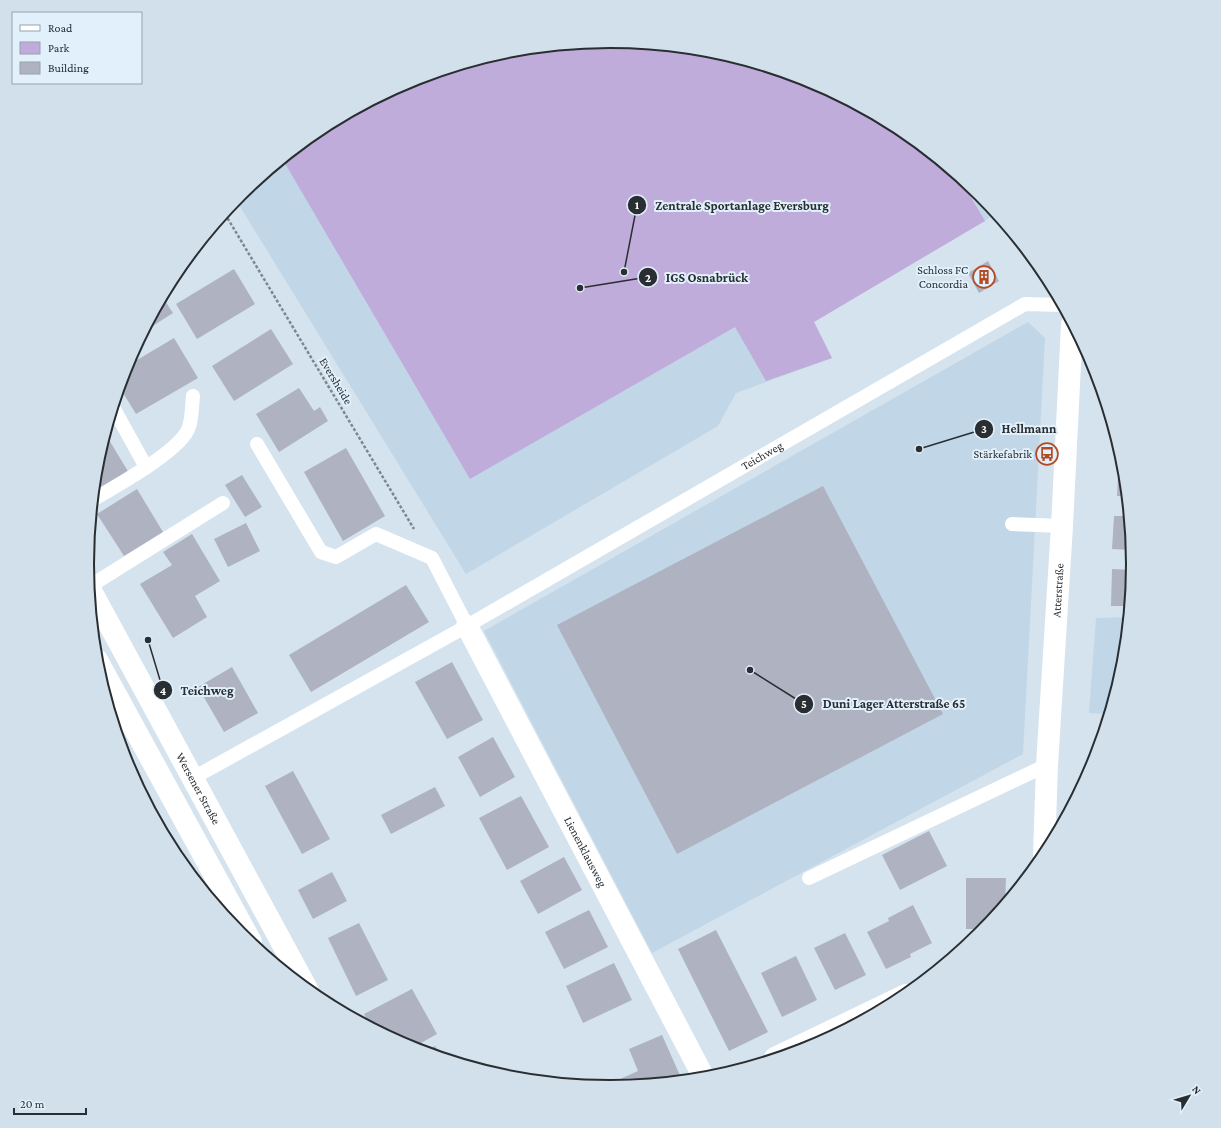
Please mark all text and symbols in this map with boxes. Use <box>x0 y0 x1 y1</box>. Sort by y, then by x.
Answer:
legend <box>12 12 142 84</box>
text: Road <box>48 21 73 35</box>
text: Park <box>48 41 70 55</box>
text: Building <box>48 61 89 75</box>
callout: Zentrale Sportanlage Eversburg <box>627 193 837 218</box>
text: 1 <box>635 198 640 212</box>
text: Zentrale Sportanlage Eversburg <box>655 198 829 213</box>
place label: Schloss FC Concordia <box>917 263 968 291</box>
building icon: Schloss FC Concordia <box>971 264 997 290</box>
callout: IGS Osnabrück <box>638 265 756 290</box>
text: IGS Osnabrück <box>666 270 749 285</box>
text: 2 <box>645 271 651 285</box>
street label: Eversheide <box>317 355 355 407</box>
callout: Hellmann <box>974 416 1065 441</box>
text: Hellmann <box>1002 421 1057 436</box>
text: 3 <box>981 422 987 436</box>
street label: Teichweg <box>739 438 785 473</box>
bus stop icon: Stärkefabrik <box>1034 441 1060 467</box>
place label: Stärkefabrik <box>973 447 1032 461</box>
street label: Atterstraße <box>1049 563 1067 618</box>
callout: Teichweg <box>153 678 242 703</box>
text: Teichweg <box>181 683 234 698</box>
text: 4 <box>160 684 167 698</box>
callout: Duni Lager Atterstraße 65 <box>794 691 973 716</box>
text: Duni Lager Atterstraße 65 <box>823 696 965 711</box>
text: 5 <box>801 697 807 711</box>
street label: Wersener Straße <box>173 750 223 827</box>
street label: Lienenklausweg <box>561 814 610 890</box>
north arrow <box>1169 1076 1209 1116</box>
text: N <box>1190 1083 1204 1097</box>
scale bar <box>14 1090 86 1116</box>
text: 20 m <box>20 1097 45 1111</box>

